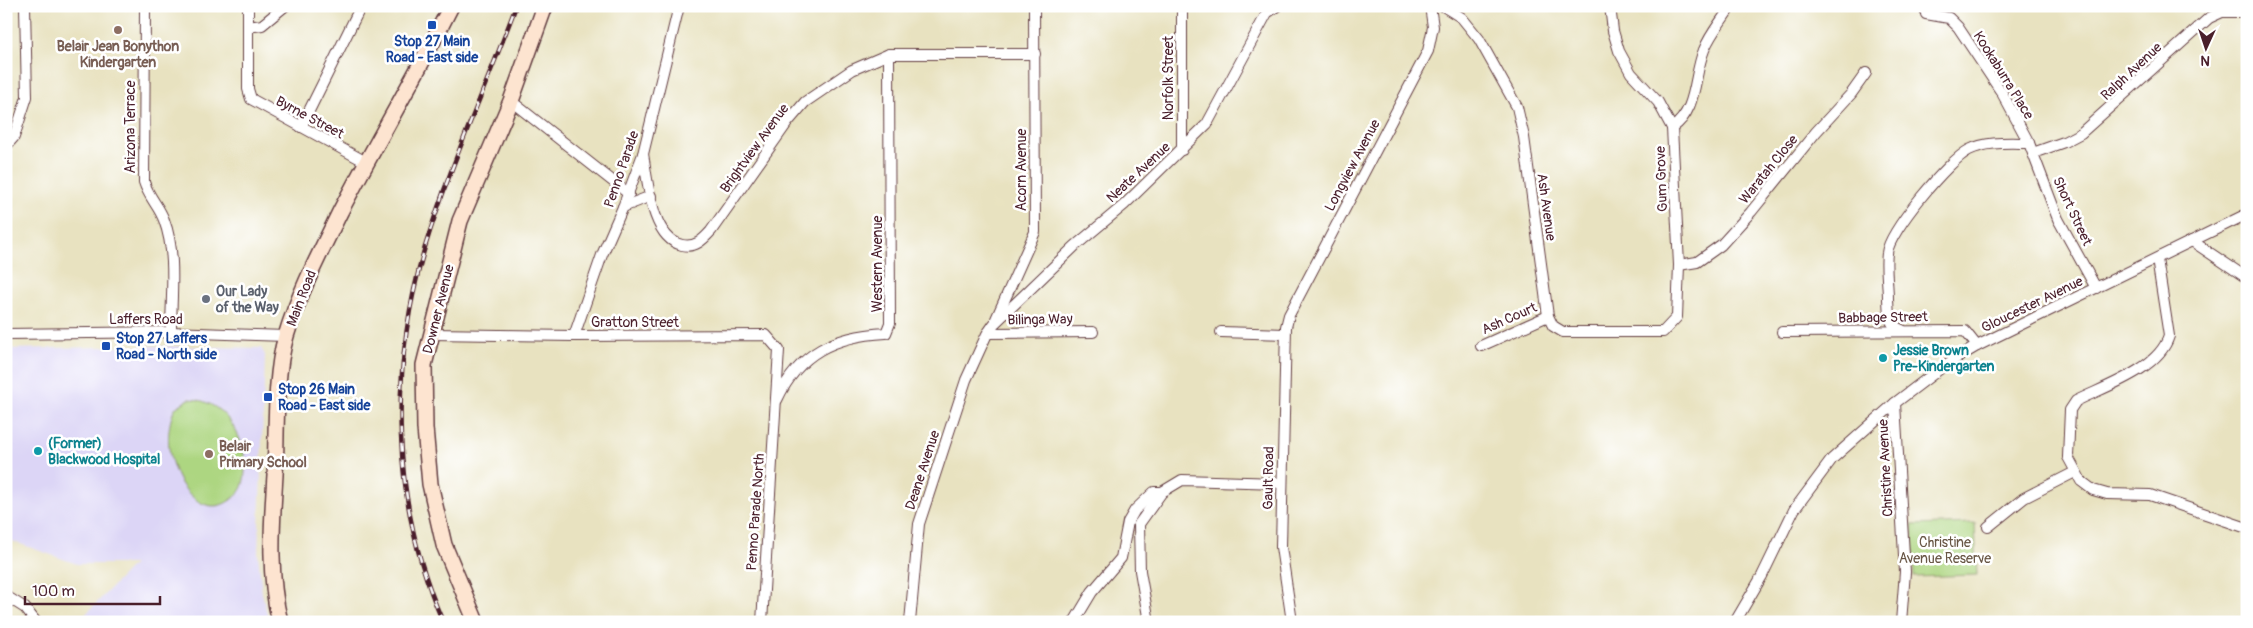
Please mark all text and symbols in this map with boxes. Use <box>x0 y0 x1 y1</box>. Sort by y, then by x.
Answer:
marker: Stop 27 Main Road - East side <box>426 19 438 31</box>
north arrow <box>2180 22 2230 72</box>
marker: Belair Jean Bonython Kindergarten <box>112 24 124 36</box>
street label: Kookaburra Place <box>1970 28 2038 123</box>
place label: Stop 27 Main Road - East side <box>386 33 479 66</box>
street label: Norfolk Street <box>1160 35 1177 120</box>
place label: Belair Jean Bonython Kindergarten <box>57 38 179 71</box>
street label: Ralph Avenue <box>2097 39 2165 104</box>
text: N <box>2200 52 2211 69</box>
street label: Arizona Terrace <box>122 80 139 174</box>
street label: Byrne Street <box>273 92 347 143</box>
street label: Brightview Avenue <box>716 100 792 196</box>
street label: Longview Avenue <box>1321 116 1384 214</box>
street label: Penno Parade <box>600 128 643 210</box>
street label: Acorn Avenue <box>1013 129 1030 211</box>
street label: Waratah Close <box>1735 131 1801 207</box>
street label: Neate Avenue <box>1103 138 1174 206</box>
street label: Gum Grove <box>1652 146 1671 212</box>
street label: Ash Avenue <box>1533 172 1560 242</box>
street label: Short Street <box>2049 174 2096 249</box>
street label: Western Avenue <box>869 216 886 312</box>
street label: Downer Avenue <box>419 263 458 356</box>
street label: Main Road <box>283 268 320 329</box>
street label: Gloucester Avenue <box>1979 272 2086 336</box>
place label: Our Lady of the Way <box>215 283 279 316</box>
marker: Our Lady of the Way <box>200 293 212 305</box>
street label: Ash Court <box>1479 299 1540 338</box>
street label: Babbage Street <box>1838 308 1928 327</box>
street label: Bilinga Way <box>1007 310 1073 329</box>
street label: Laffers Road <box>109 311 183 328</box>
street label: Gratton Street <box>591 314 679 331</box>
place label: Stop 27 Laffers Road - North side <box>116 330 218 363</box>
marker: Stop 27 Laffers Road - North side <box>100 340 112 352</box>
place label: Jessie Brown Pre-Kindergarten <box>1893 342 1994 375</box>
marker: Jessie Brown Pre-Kindergarten <box>1877 352 1889 364</box>
place label: Stop 26 Main Road - East side <box>278 381 372 414</box>
marker: Stop 26 Main Road - East side <box>262 391 274 403</box>
street label: Christine Avenue <box>1874 419 1897 517</box>
street label: Deane Avenue <box>902 428 943 512</box>
place label: (Former) Blackwood Hospital <box>48 435 160 468</box>
place label: Belair Primary School <box>219 438 307 471</box>
marker: (Former) Blackwood Hospital <box>32 445 44 457</box>
street label: Gault Road <box>1259 446 1278 510</box>
marker: Belair Primary School <box>203 448 215 460</box>
street label: Penno Parade North <box>743 453 768 571</box>
park label: Christine Avenue Reserve <box>1899 534 1991 567</box>
scale bar <box>25 573 160 605</box>
text: 100 m <box>32 582 75 601</box>

